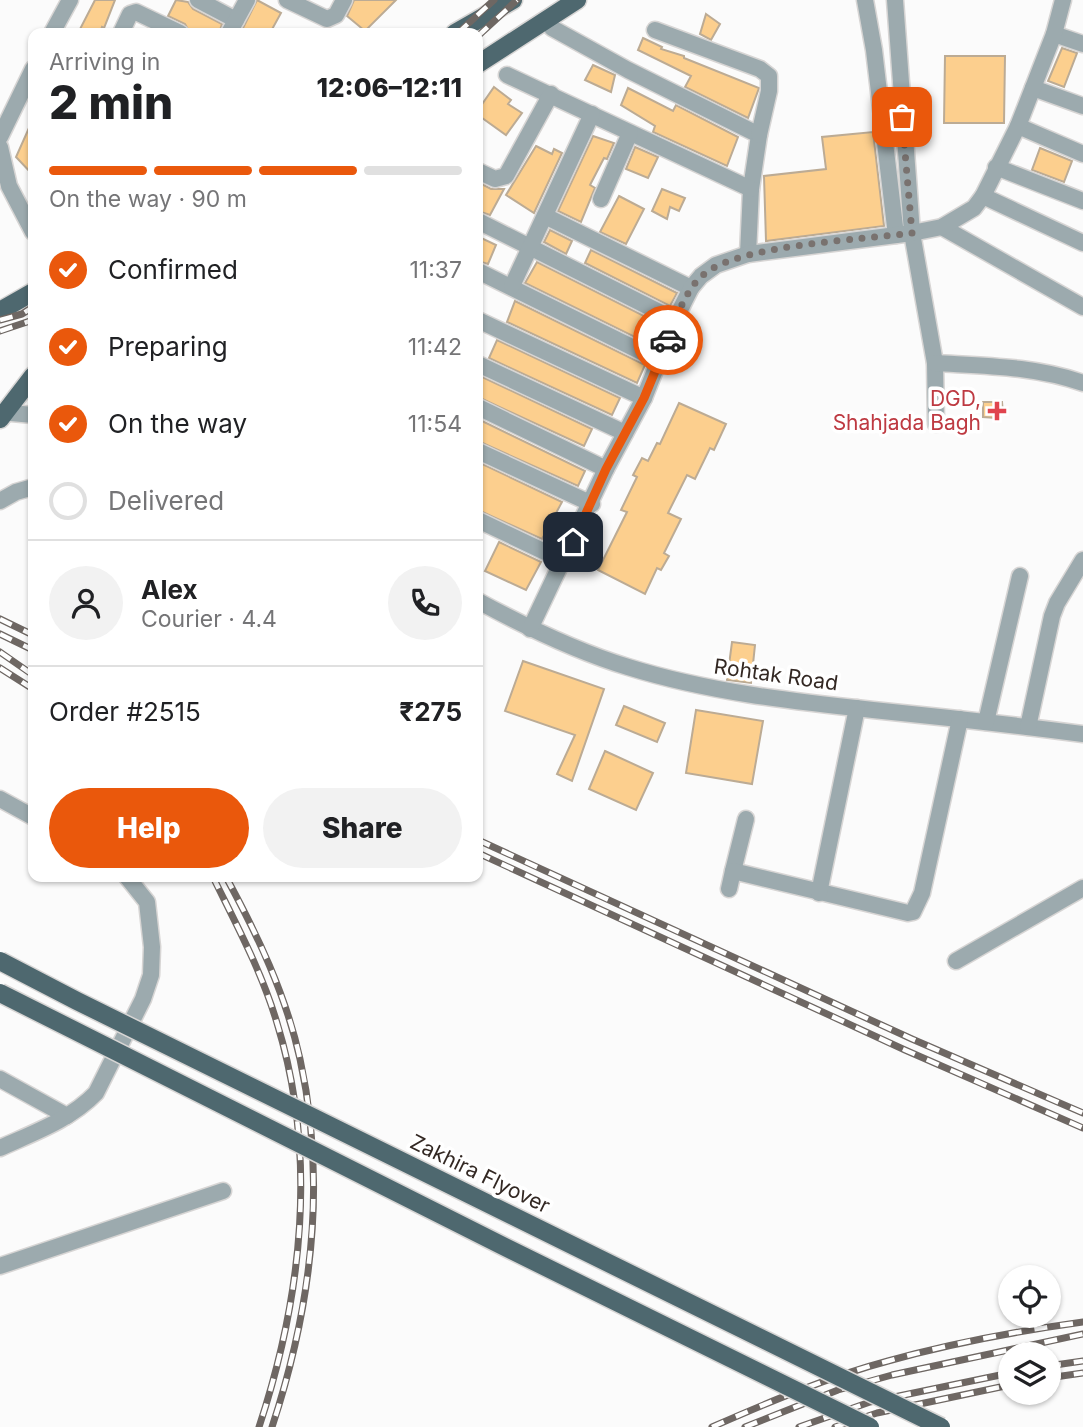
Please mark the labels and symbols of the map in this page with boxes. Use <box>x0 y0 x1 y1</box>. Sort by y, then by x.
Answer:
pin <box>872 87 932 147</box>
courier <box>633 305 703 375</box>
place label: DGD, Shahjada Bagh <box>833 386 981 435</box>
marker: DGD, Shahjada Bagh <box>987 401 1007 421</box>
pin <box>543 512 603 572</box>
street label: Rohtak Road <box>712 653 840 696</box>
street label: Zakhira Flyover <box>406 1129 554 1218</box>

